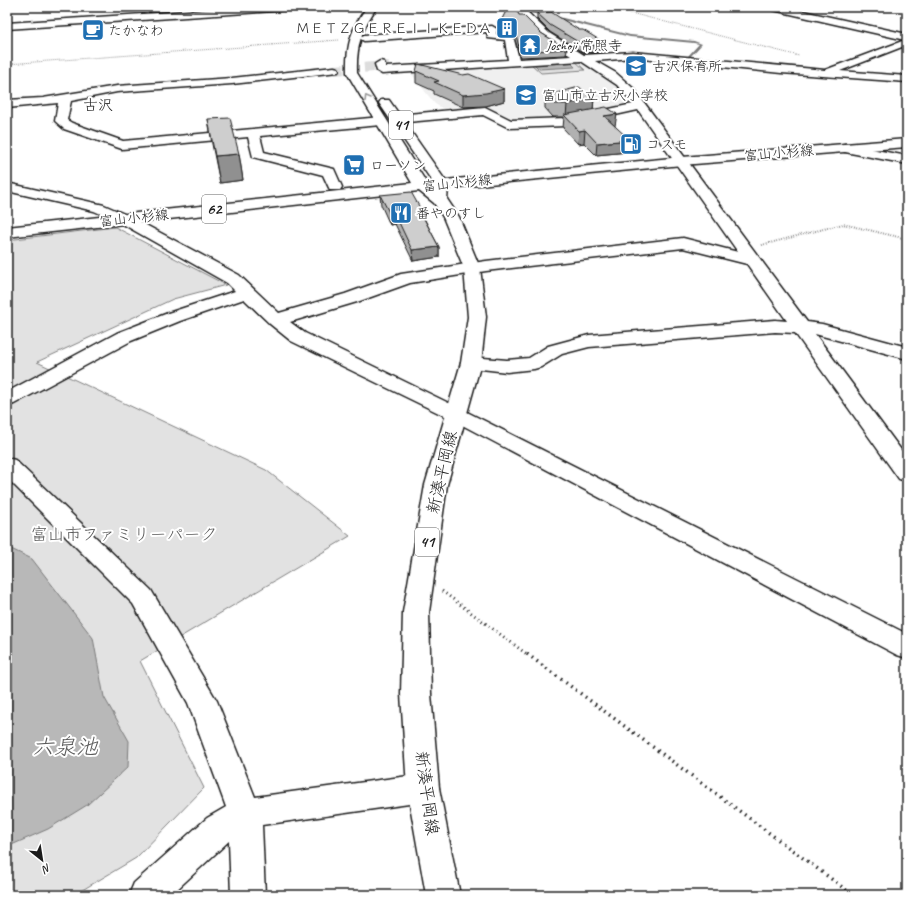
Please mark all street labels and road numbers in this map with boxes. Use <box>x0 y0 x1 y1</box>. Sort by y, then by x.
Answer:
road number: 41 <box>389 111 413 139</box>
street label: 富山小杉線 <box>743 141 815 165</box>
street label: 富山小杉線 <box>421 171 493 195</box>
road number: 62 <box>202 195 226 223</box>
street label: 富山小杉線 <box>98 206 170 230</box>
street label: 新湊平岡線 <box>422 428 462 516</box>
road number: 41 <box>415 528 439 556</box>
street label: 新湊平岡線 <box>411 749 443 837</box>

